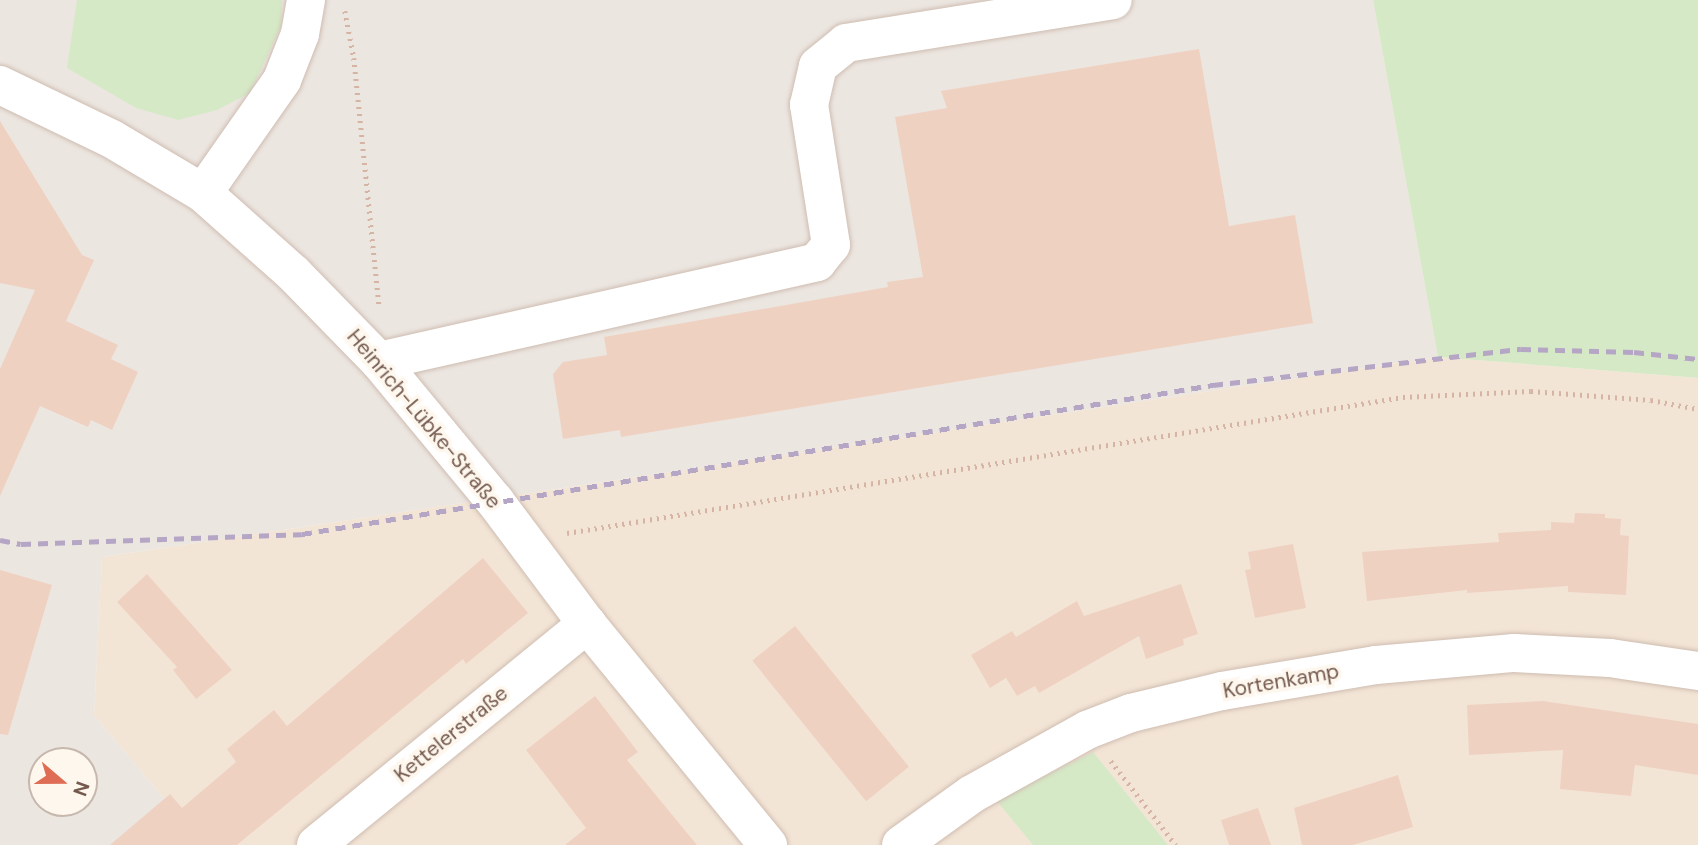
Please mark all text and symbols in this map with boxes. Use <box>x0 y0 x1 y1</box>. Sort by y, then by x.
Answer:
street label: Heinrich-Lübke-Straße <box>342 324 506 514</box>
street label: Kortenkamp <box>1221 658 1341 704</box>
street label: Kettelerstraße <box>389 681 513 787</box>
north arrow <box>28 747 98 817</box>
text: N <box>67 778 95 799</box>

